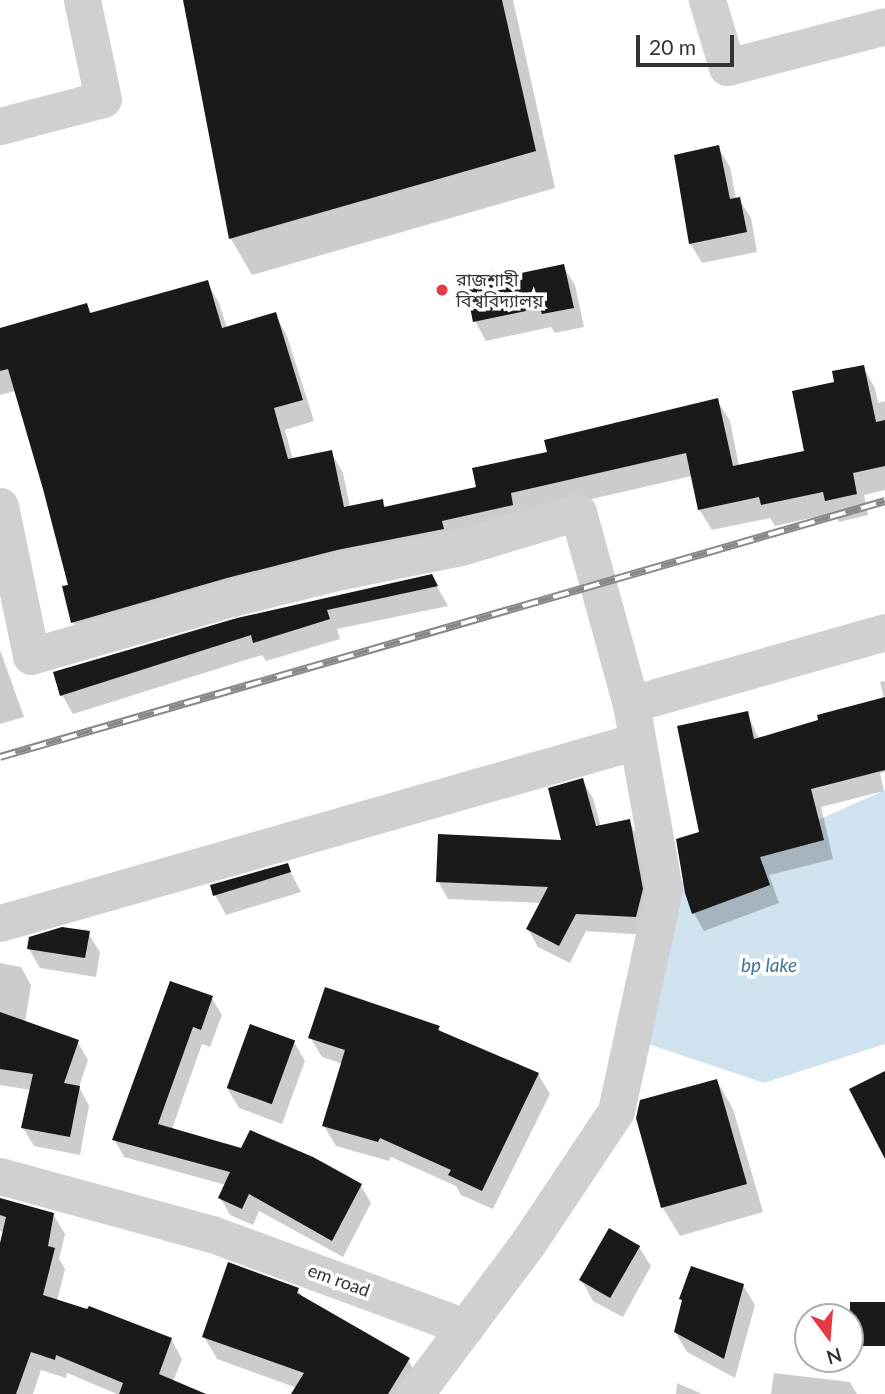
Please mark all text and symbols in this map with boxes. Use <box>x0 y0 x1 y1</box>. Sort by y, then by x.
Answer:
scale bar <box>640 21 738 65</box>
text: 20 m <box>649 34 696 59</box>
place label: রাজশাহী বিশ্ববিদ্যালয় <box>456 269 543 312</box>
marker: রাজশাহী বিশ্ববিদ্যালয় <box>434 282 450 298</box>
water label: bp lake <box>741 954 797 976</box>
street label: em road <box>305 1259 373 1301</box>
north arrow <box>794 1303 864 1373</box>
text: N <box>824 1344 845 1370</box>

